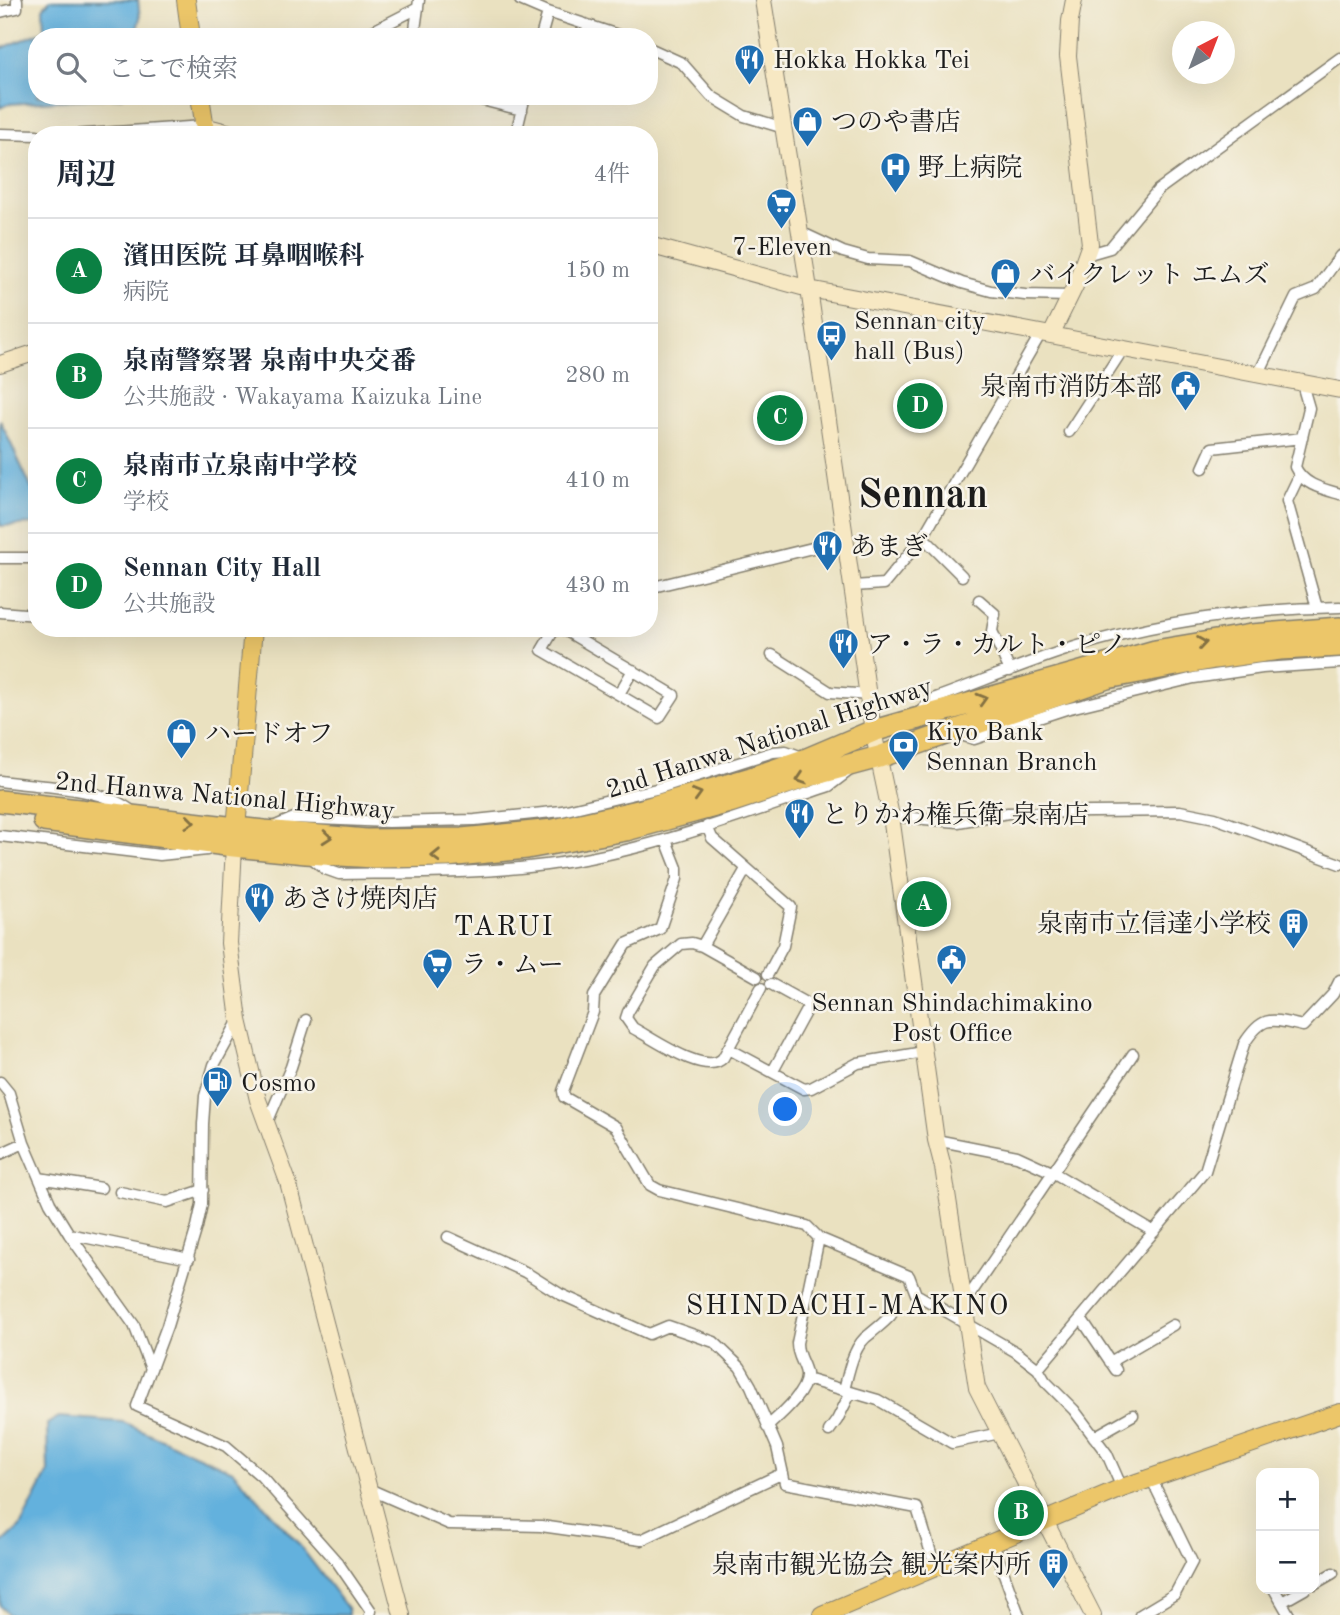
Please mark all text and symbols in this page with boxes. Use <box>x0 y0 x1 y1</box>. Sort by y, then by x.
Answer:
north arrow <box>1172 21 1235 84</box>
search box <box>28 28 658 105</box>
restaurant icon: Hokka Hokka Tei <box>733 42 767 86</box>
icon: search <box>52 48 90 86</box>
place label: Hokka Hokka Tei <box>773 48 970 74</box>
text: ここで検索 <box>108 57 238 83</box>
shop icon: つのや書店 <box>791 104 825 148</box>
place label: つのや書店 <box>831 108 961 136</box>
hospital icon: 野上病院 <box>878 150 912 194</box>
place label: 野上病院 <box>918 154 1022 182</box>
text: 周辺 <box>56 161 116 191</box>
text: 4件 <box>594 163 630 186</box>
supermarket icon: 7-Eleven <box>765 186 799 230</box>
place label: 7-Eleven <box>732 235 832 261</box>
text: 濱田医院 耳鼻咽喉科 <box>123 244 364 270</box>
shop icon: バイクレット エムズ <box>989 257 1023 301</box>
text: A <box>70 259 88 282</box>
text: 150 m <box>565 259 630 282</box>
place label: バイクレット エムズ <box>1029 261 1270 289</box>
text: 病院 <box>123 281 169 304</box>
place label: Sennan city hall (Bus) <box>854 309 986 365</box>
bus stop icon: Sennan city hall (Bus) <box>814 318 848 362</box>
text: 泉南警察署 泉南中央交番 <box>123 349 416 375</box>
text: B <box>71 364 87 387</box>
text: 280 m <box>565 364 630 387</box>
public building icon: 泉南市消防本部 <box>1168 369 1202 413</box>
place label: 泉南市消防本部 <box>980 373 1162 401</box>
pin: D <box>897 380 943 432</box>
text: 公共施設 · Wakayama Kaizuka Line <box>123 386 482 409</box>
pin: C <box>757 392 803 444</box>
text: 泉南市立泉南中学校 <box>123 454 357 480</box>
text: C <box>71 469 87 492</box>
text: 410 m <box>565 469 630 492</box>
district label: Sennan <box>858 477 988 517</box>
text: 学校 <box>123 491 169 514</box>
restaurant icon: あまぎ <box>810 529 844 573</box>
place label: あまぎ <box>850 533 928 561</box>
text: Sennan City Hall <box>123 556 321 582</box>
text: D <box>70 574 88 597</box>
text: 430 m <box>565 574 630 597</box>
text: 公共施設 <box>123 593 215 616</box>
restaurant icon: ア・ラ・カルト・ピノ <box>827 627 861 671</box>
place label: ア・ラ・カルト・ピノ <box>867 633 1127 659</box>
one-way arrow <box>1196 636 1208 651</box>
street label: 2nd Hanwa National Highway <box>603 674 936 804</box>
one-way arrow <box>976 693 988 708</box>
shop icon: ハードオフ <box>165 716 199 760</box>
place label: Kiyo Bank Sennan Branch <box>926 720 1097 776</box>
place label: ハードオフ <box>205 722 333 748</box>
bank icon: Kiyo Bank Sennan Branch <box>886 729 920 773</box>
street label: 2nd Hanwa National Highway <box>54 769 396 825</box>
one-way arrow <box>795 771 807 785</box>
one-way arrow <box>690 787 702 802</box>
restaurant icon: とりかわ権兵衛 泉南店 <box>782 797 816 841</box>
place label: とりかわ権兵衛 泉南店 <box>822 800 1089 829</box>
one-way arrow <box>184 815 195 830</box>
one-way arrow <box>322 829 333 844</box>
one-way arrow <box>430 848 440 864</box>
pin: A <box>901 878 947 930</box>
restaurant icon: あさけ焼肉店 <box>242 881 276 925</box>
place label: あさけ焼肉店 <box>282 885 438 913</box>
building icon: 泉南市立信達小学校 <box>1277 906 1311 950</box>
place label: 泉南市立信達小学校 <box>1037 910 1271 938</box>
district label: TARUI <box>453 914 555 942</box>
public building icon: Sennan Shindachimakino Post Office <box>935 942 969 986</box>
supermarket icon: ラ・ムー <box>421 947 455 991</box>
place label: ラ・ムー <box>461 953 564 979</box>
place label: Sennan Shindachimakino Post Office <box>811 991 1093 1047</box>
fuel station icon: Cosmo <box>201 1065 235 1109</box>
place label: Cosmo <box>241 1071 316 1097</box>
your location <box>768 1092 802 1126</box>
district label: SHINDACHI-MAKINO <box>686 1293 1010 1321</box>
map controls <box>1256 1468 1319 1594</box>
button: + <box>1256 1468 1319 1531</box>
pin: B <box>998 1487 1044 1539</box>
button: − <box>1256 1531 1319 1594</box>
building icon: 泉南市観光協会 観光案内所 <box>1037 1547 1071 1591</box>
place label: 泉南市観光協会 観光案内所 <box>712 1551 1031 1579</box>

